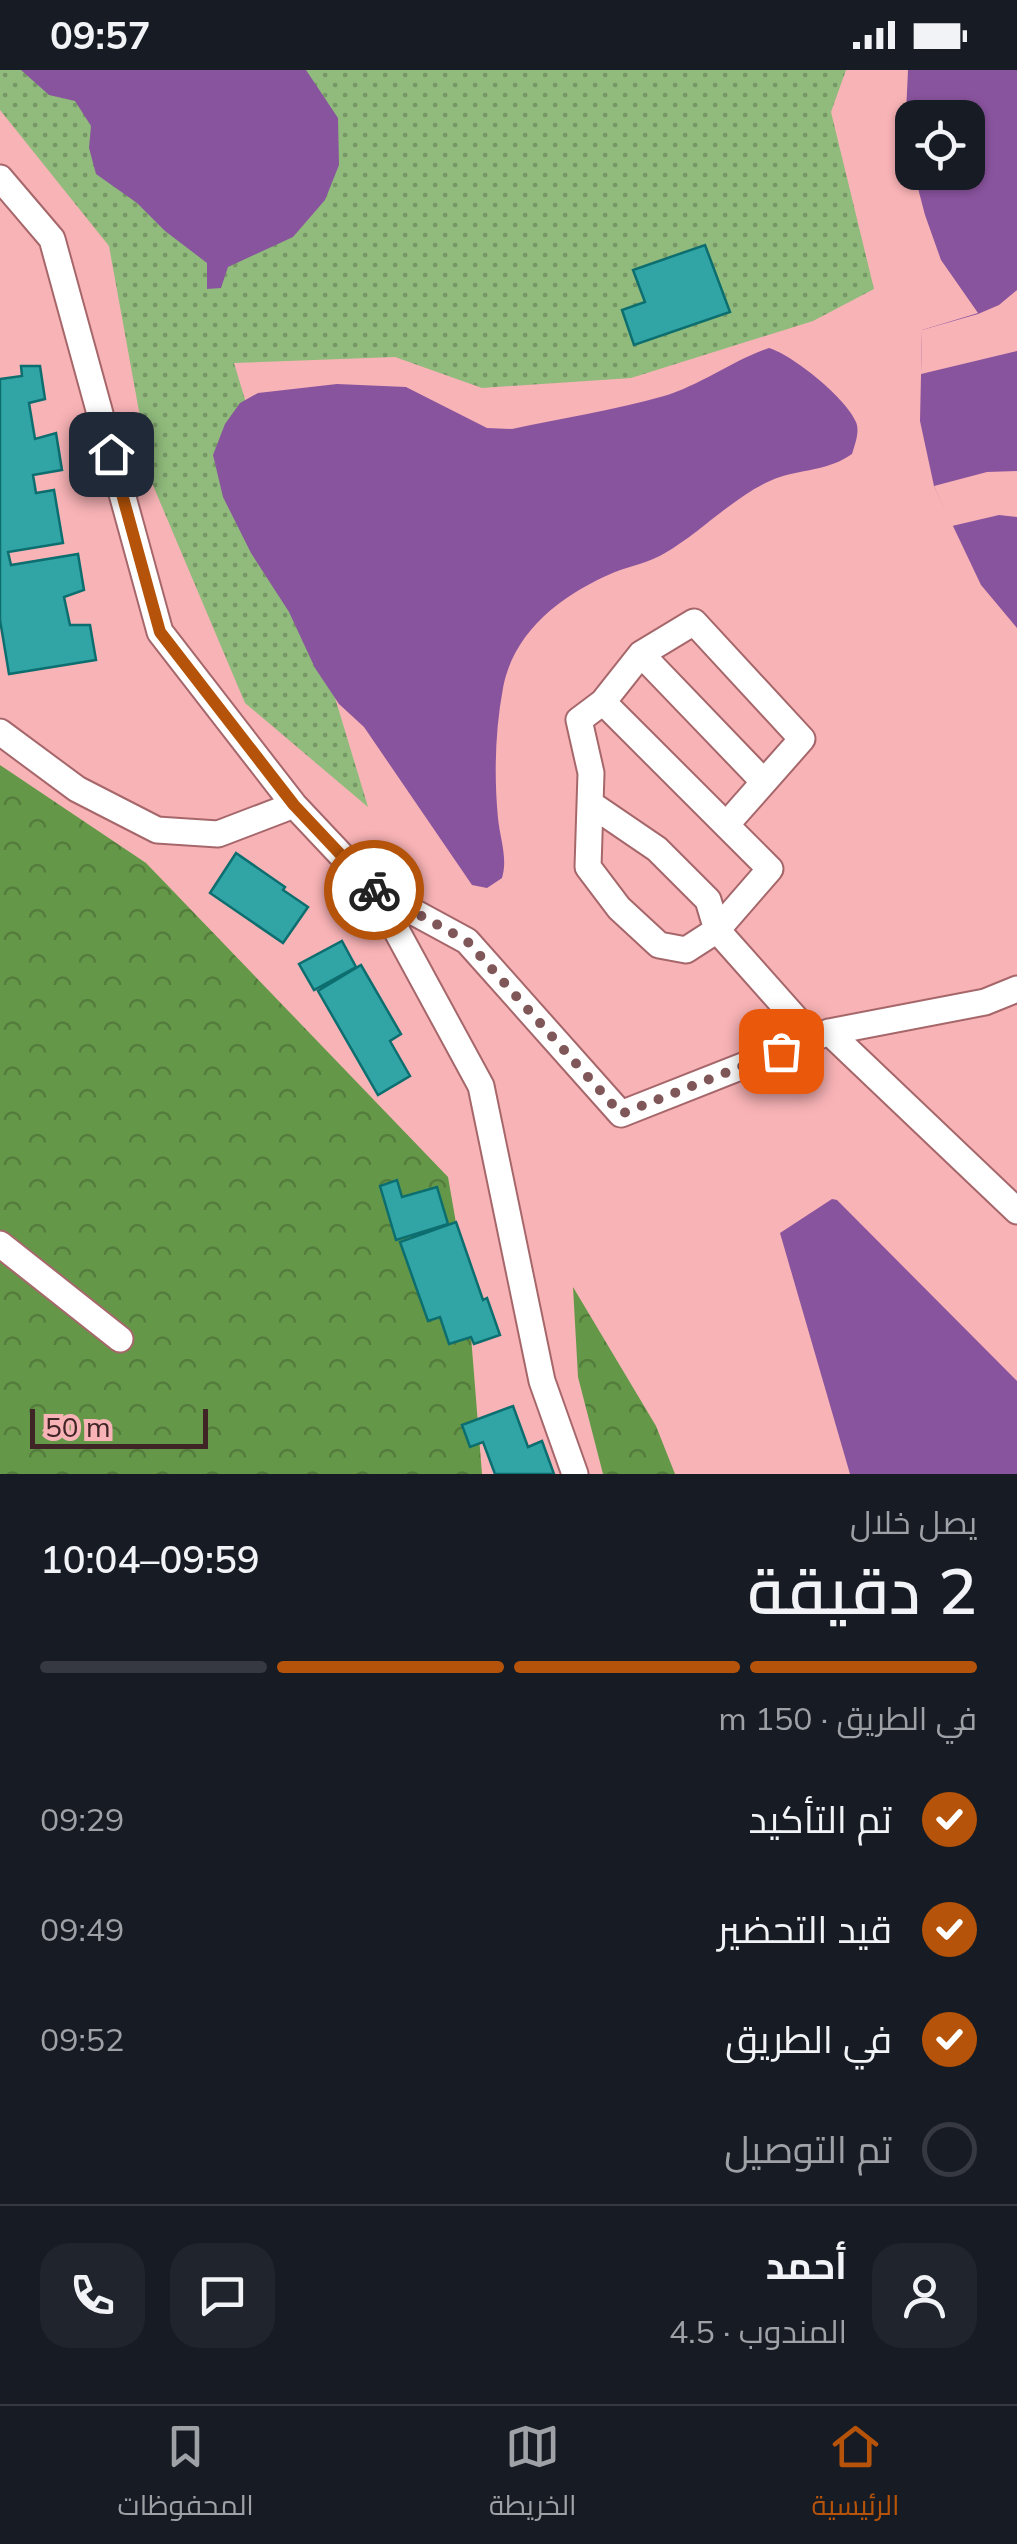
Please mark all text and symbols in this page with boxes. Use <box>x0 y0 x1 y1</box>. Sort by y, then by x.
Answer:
text: 09:57 <box>50 11 151 59</box>
map controls <box>895 100 985 190</box>
button: locate <box>895 100 985 190</box>
pin <box>69 412 154 497</box>
icon: home <box>84 427 139 482</box>
courier <box>324 840 424 940</box>
icon: bike <box>347 863 402 918</box>
pin <box>739 1009 824 1094</box>
icon: bag <box>754 1024 809 1079</box>
scale bar <box>30 1404 208 1448</box>
text: 50 m <box>45 1409 111 1444</box>
text: يصل خلال <box>850 1502 977 1542</box>
text: 09:59–10:04 <box>40 1535 260 1583</box>
text: 2 دقيقة <box>748 1549 977 1630</box>
text: في الطريق · 150 m <box>718 1698 977 1738</box>
icon: check <box>922 1792 977 1847</box>
text: تم التأكيد <box>749 1795 892 1843</box>
text: 09:29 <box>40 1799 124 1839</box>
icon: check <box>922 1902 977 1957</box>
text: قيد التحضير <box>718 1905 892 1953</box>
text: 09:49 <box>40 1909 124 1949</box>
icon: check <box>922 2012 977 2067</box>
text: في الطريق <box>725 2015 892 2063</box>
text: 09:52 <box>40 2019 124 2059</box>
text: تم التوصيل <box>724 2125 892 2173</box>
text: أحمد <box>766 2241 847 2289</box>
button: phone <box>40 2243 145 2348</box>
button: chat <box>170 2243 275 2348</box>
button: person <box>872 2243 977 2348</box>
text: المندوب · 4.5 <box>669 2311 847 2351</box>
tab: المحفوظات <box>118 2419 254 2531</box>
tab: الخريطة <box>489 2419 576 2531</box>
tab: الرئيسية <box>812 2419 899 2531</box>

